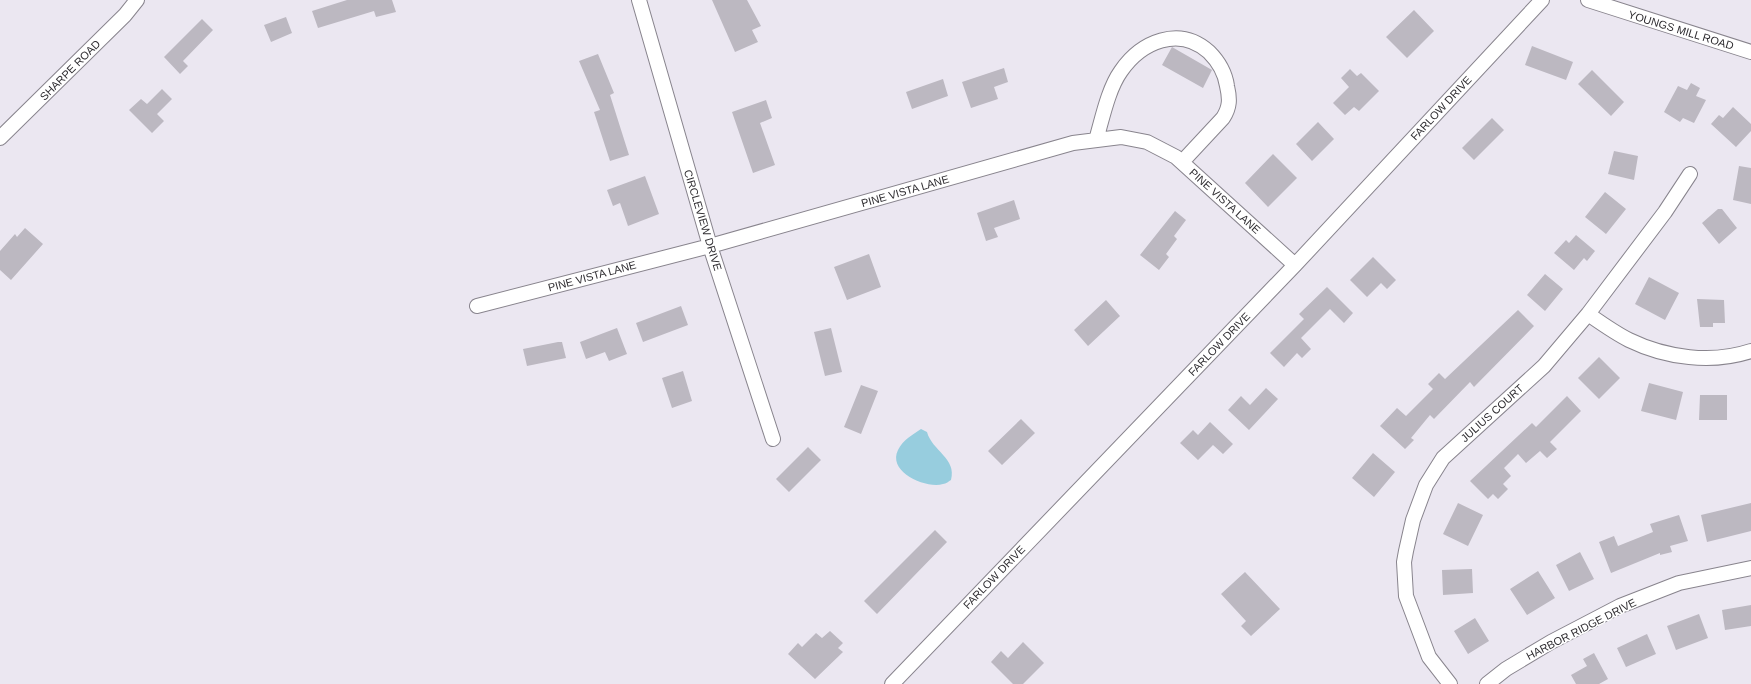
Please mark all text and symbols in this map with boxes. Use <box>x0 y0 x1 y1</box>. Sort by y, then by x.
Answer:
street label: YOUNGS MILL ROAD <box>1627 8 1735 52</box>
street label: SHARPE ROAD <box>37 37 103 103</box>
street label: FARLOW DRIVE <box>1408 74 1474 142</box>
street label: PINE VISTA LANE <box>1187 166 1263 236</box>
street label: CIRCLEVIEW DRIVE <box>682 168 724 272</box>
street label: PINE VISTA LANE <box>860 173 950 209</box>
street label: PINE VISTA LANE <box>547 258 637 294</box>
street label: FARLOW DRIVE <box>1186 310 1252 378</box>
street label: JULIUS COURT <box>1458 382 1526 444</box>
street label: FARLOW DRIVE <box>961 543 1027 611</box>
street label: HARBOR RIDGE DRIVE <box>1524 596 1638 662</box>

